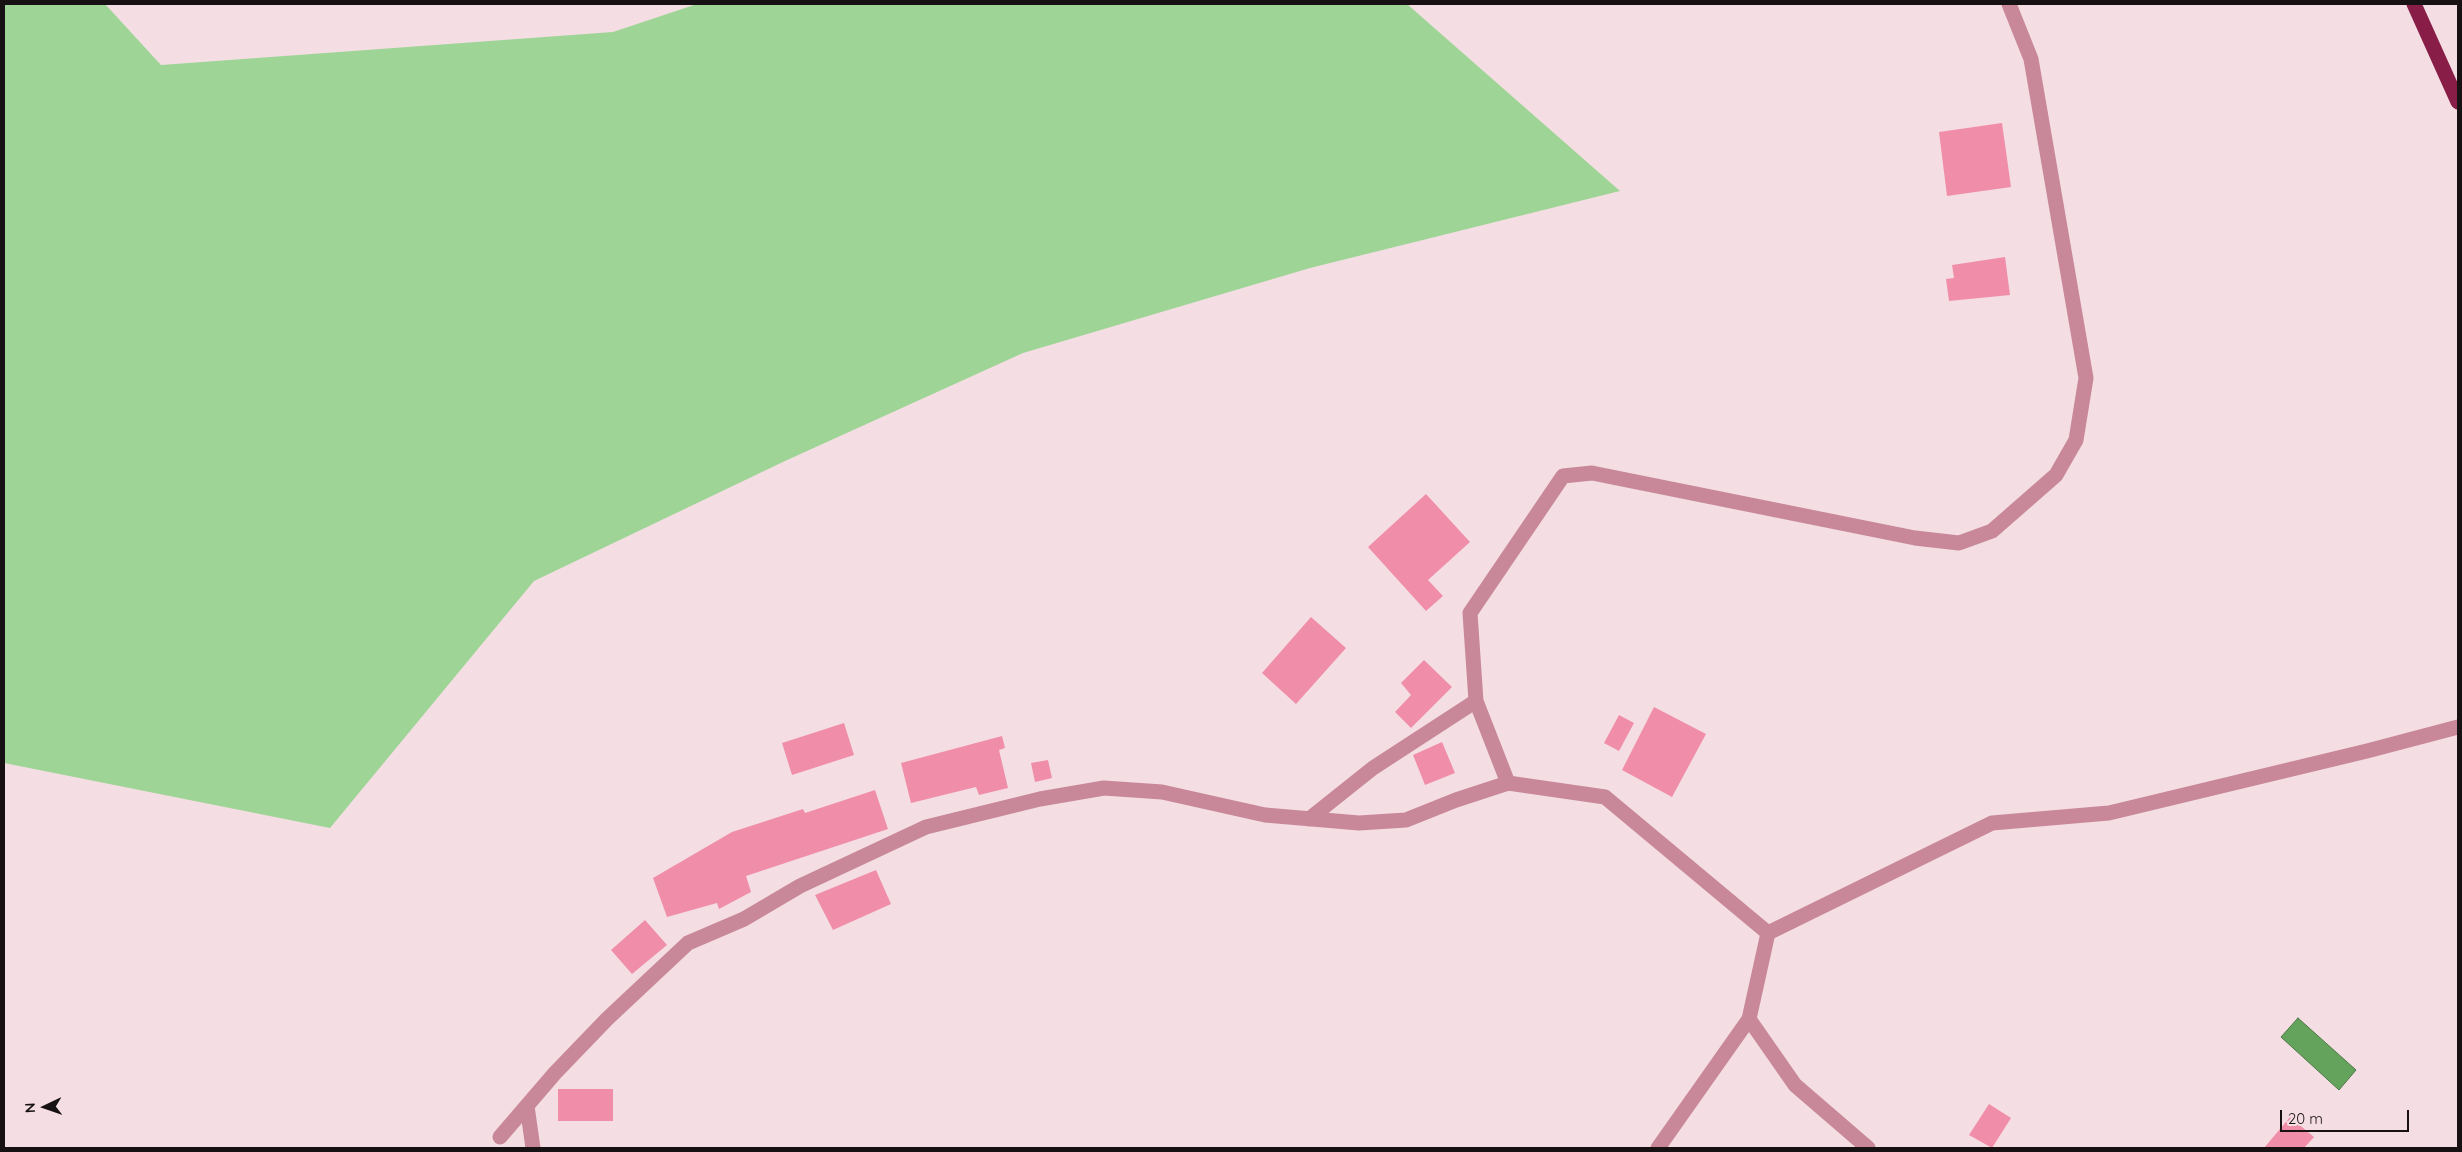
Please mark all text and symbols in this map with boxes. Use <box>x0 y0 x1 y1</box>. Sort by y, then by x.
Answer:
north arrow <box>20 1082 70 1132</box>
scale bar <box>2282 1100 2411 1132</box>
text: N <box>21 1102 39 1113</box>
text: 20 m <box>2288 1109 2323 1128</box>

